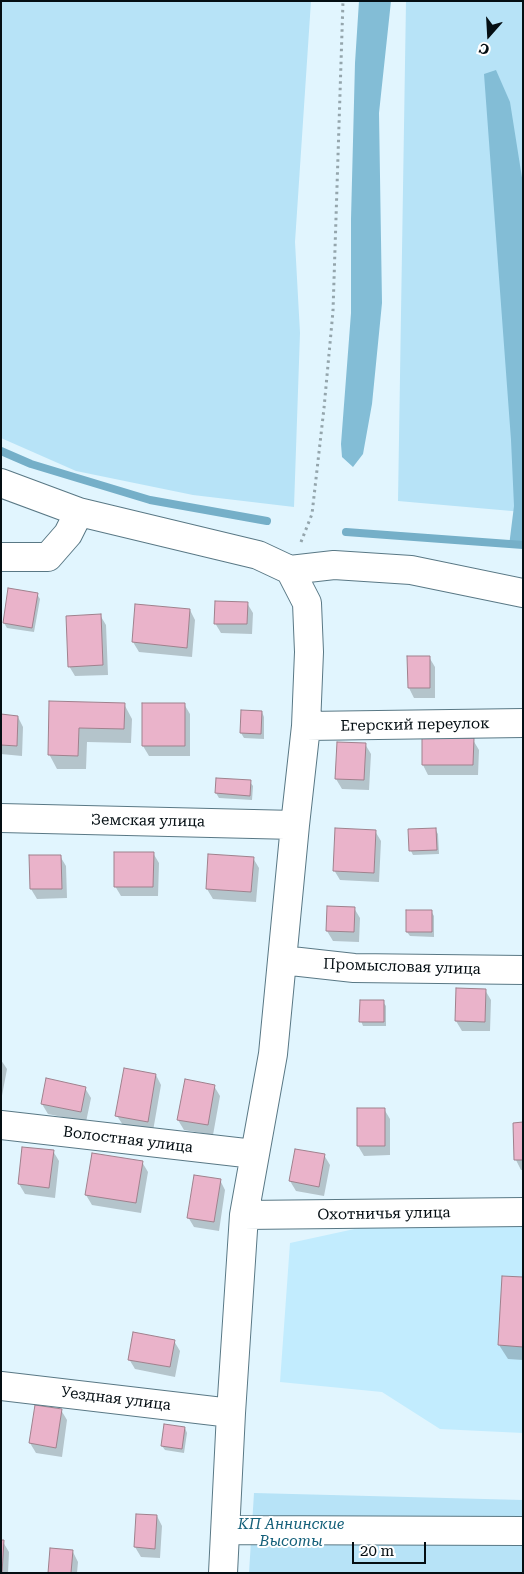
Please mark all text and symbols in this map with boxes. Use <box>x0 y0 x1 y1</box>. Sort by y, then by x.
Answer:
north arrow <box>464 10 514 60</box>
text: С <box>477 40 491 58</box>
street label: Егерский переулок <box>340 715 490 735</box>
street label: Земская улица <box>91 811 205 831</box>
street label: Промысловая улица <box>323 955 481 979</box>
street label: Волостная улица <box>62 1123 194 1157</box>
street label: Охотничья улица <box>317 1204 451 1224</box>
street label: Уездная улица <box>60 1383 172 1415</box>
park label: КП Аннинские Высоты <box>238 1516 344 1551</box>
scale bar <box>354 1532 428 1564</box>
text: 20 m <box>360 1542 394 1560</box>

